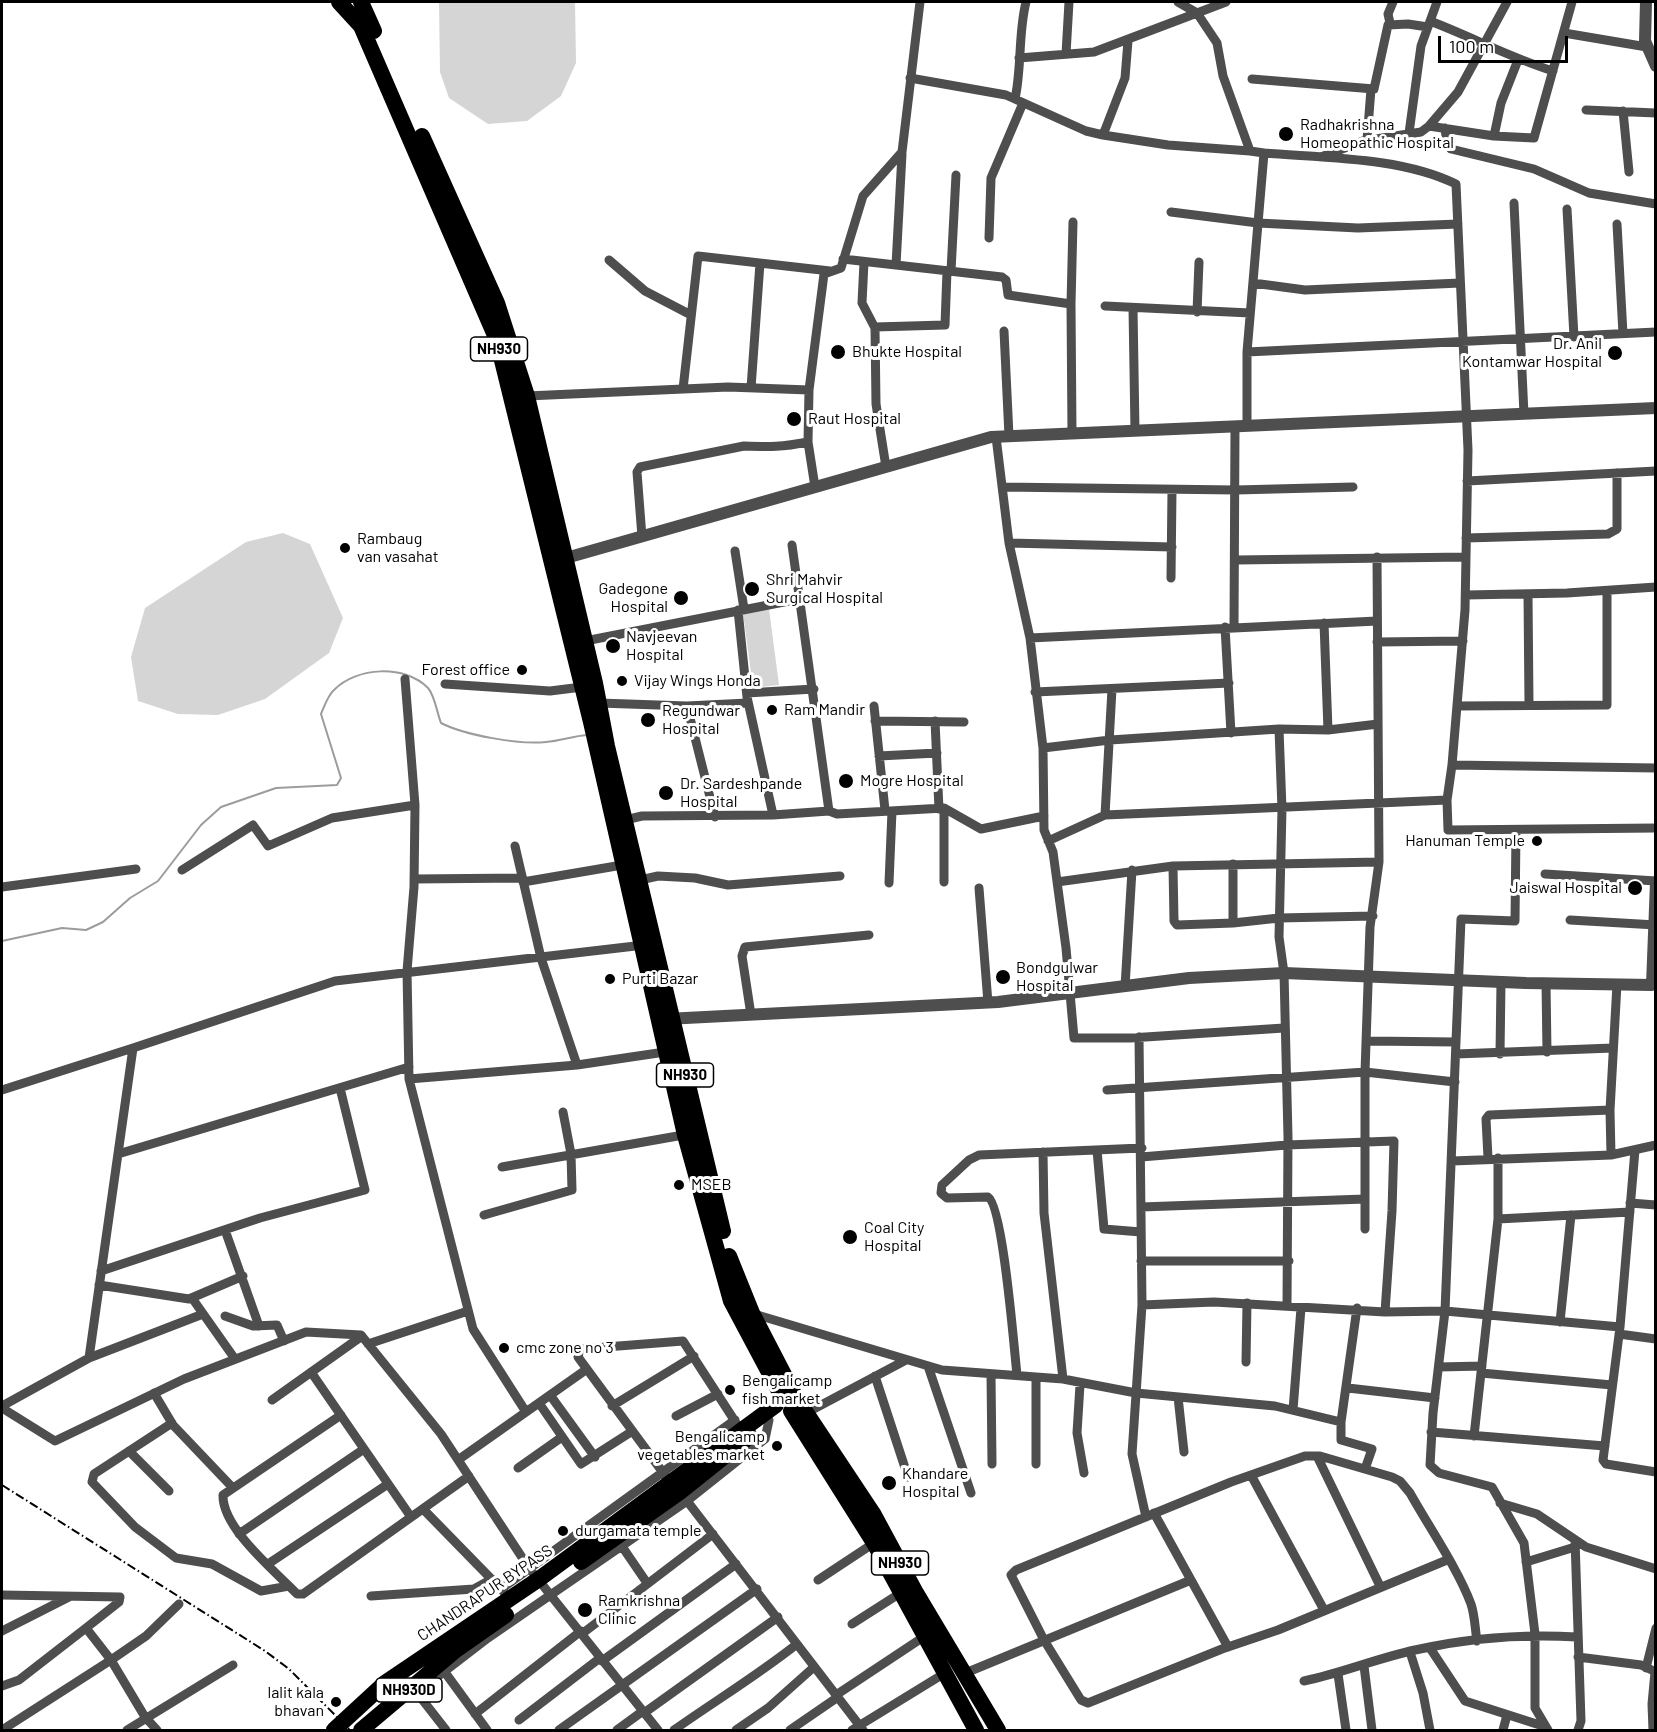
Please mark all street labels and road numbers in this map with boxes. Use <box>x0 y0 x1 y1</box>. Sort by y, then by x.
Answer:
road number: NH930 <box>470 337 528 361</box>
road number: NH930 <box>656 1063 714 1087</box>
street label: CHANDRAPUR BYPASS <box>414 1541 556 1645</box>
road number: NH930 <box>872 1551 928 1575</box>
road number: NH930D <box>376 1678 442 1702</box>

